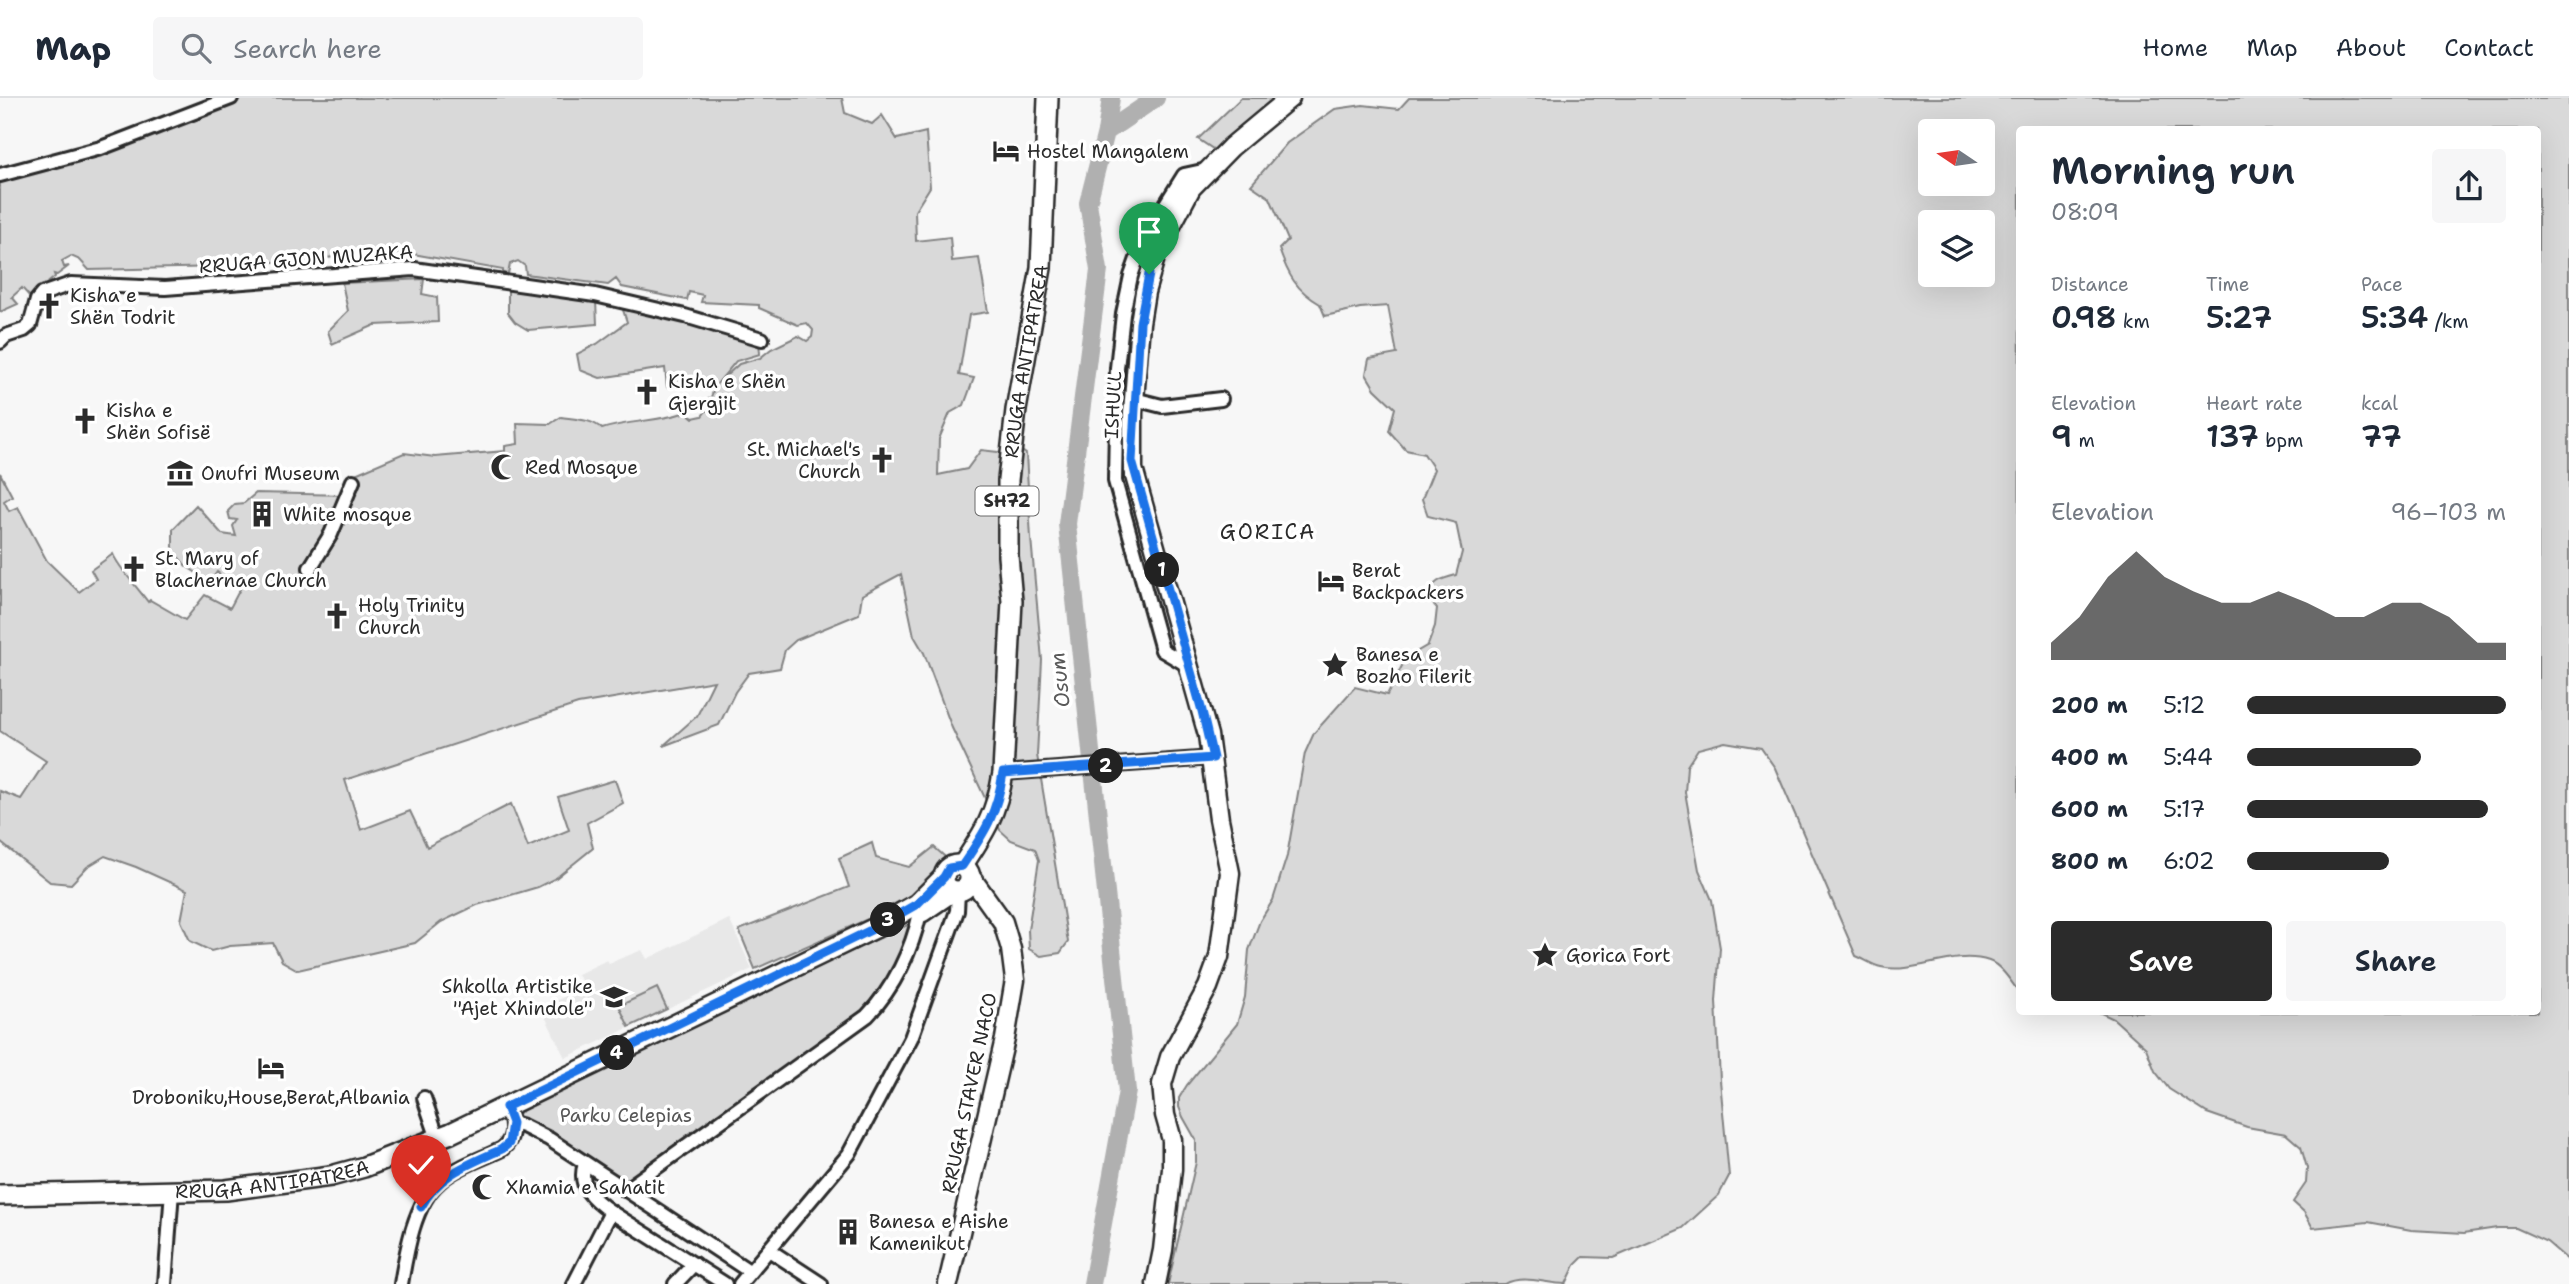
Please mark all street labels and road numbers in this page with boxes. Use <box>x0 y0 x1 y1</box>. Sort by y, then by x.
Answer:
street label: RRUGA GJON MUZAKA <box>198 239 414 279</box>
street label: RRUGA ANTIPATREA <box>998 263 1054 459</box>
street label: ISHULL <box>1099 371 1127 439</box>
road number: SH72 <box>976 486 1038 516</box>
street label: RRUGA STAVER NACO <box>936 991 1002 1195</box>
street label: RRUGA ANTIPATREA <box>175 1154 372 1204</box>

